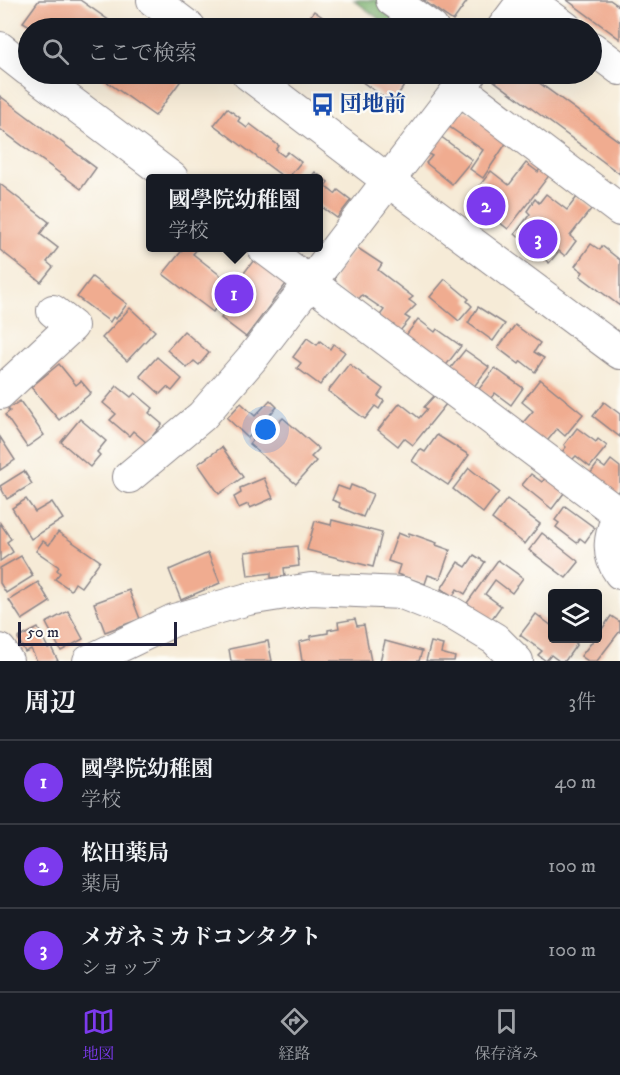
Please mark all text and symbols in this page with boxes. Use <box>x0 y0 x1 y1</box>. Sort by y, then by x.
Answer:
search box <box>18 18 602 84</box>
icon: search <box>39 35 72 68</box>
text: ここで検索 <box>87 40 197 67</box>
bus stop icon: 団地前 <box>309 91 335 117</box>
place label: 団地前 <box>340 91 406 118</box>
popup <box>146 174 323 252</box>
pin: 2 <box>466 184 506 228</box>
text: 國學院幼稚園 <box>168 187 301 214</box>
pin: 3 <box>518 216 558 262</box>
text: 学校 <box>168 219 208 244</box>
pin: 1 <box>214 272 254 316</box>
your location <box>251 415 280 444</box>
map controls <box>548 589 602 643</box>
button: layers <box>548 589 602 643</box>
scale bar <box>18 619 177 646</box>
text: 50 m <box>27 622 59 642</box>
text: 周辺 <box>24 687 76 720</box>
text: 3件 <box>569 690 596 715</box>
text: 國學院幼稚園 <box>81 756 213 783</box>
text: 1 <box>40 770 47 795</box>
text: 40 m <box>554 770 596 795</box>
text: 学校 <box>81 788 121 813</box>
text: 松田薬局 <box>81 840 169 867</box>
text: 2 <box>39 854 48 879</box>
text: 100 m <box>548 854 596 879</box>
text: 薬局 <box>81 872 121 897</box>
text: メガネミカドコンタクト <box>81 924 321 951</box>
text: 3 <box>40 938 47 963</box>
text: 100 m <box>548 938 596 963</box>
text: ショップ <box>81 956 161 981</box>
tab: 地図 <box>82 1005 115 1064</box>
tab: 経路 <box>278 1005 311 1064</box>
tab: 保存済み <box>474 1005 538 1064</box>

